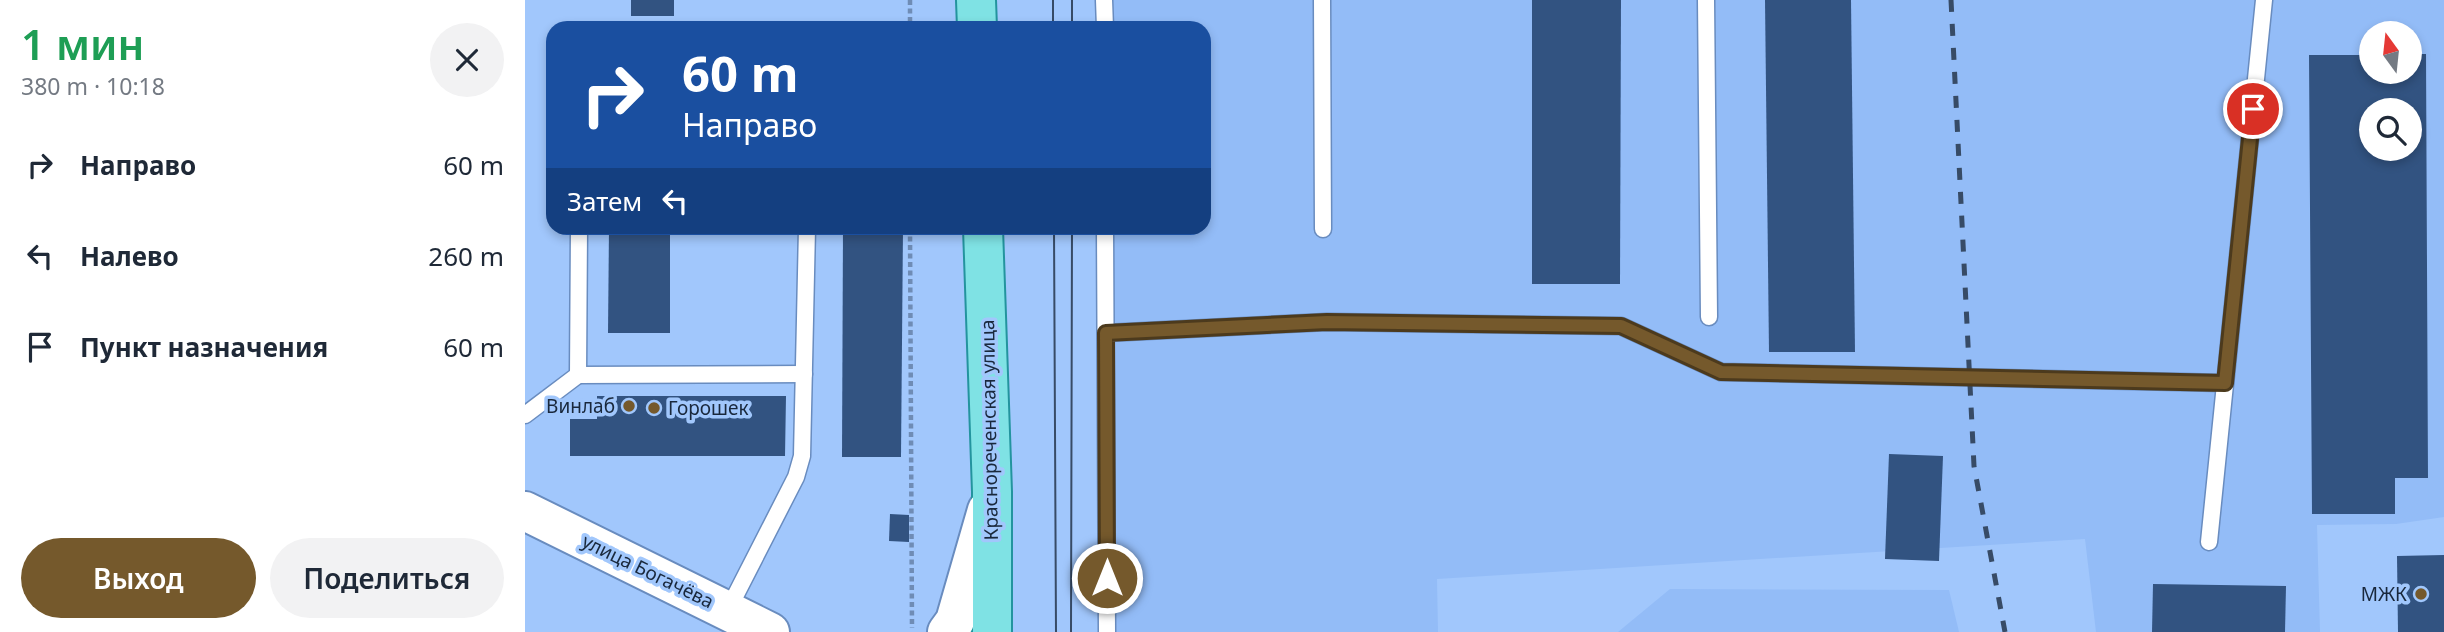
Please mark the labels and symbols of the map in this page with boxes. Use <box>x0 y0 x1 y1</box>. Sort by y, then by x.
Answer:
north arrow <box>2359 21 2422 84</box>
pin <box>2223 79 2283 139</box>
street label: Краснореченская улица <box>974 319 1004 541</box>
place label: Винлаб <box>546 393 615 419</box>
place label: Горошек <box>668 395 749 421</box>
marker: Винлаб <box>621 398 637 414</box>
marker: Горошек <box>646 400 662 416</box>
street label: улица Богачёва <box>578 528 718 614</box>
position arrow <box>1070 541 1144 615</box>
place label: МЖК <box>2361 581 2407 607</box>
marker: МЖК <box>2413 586 2429 602</box>

